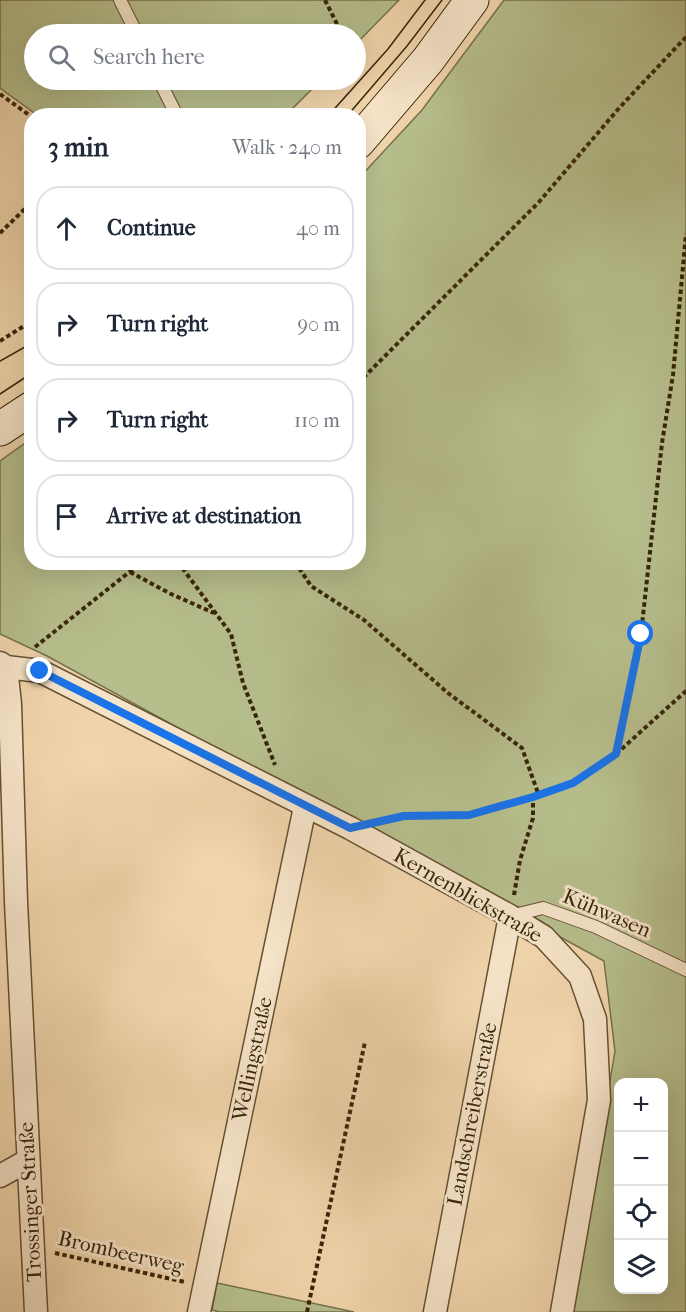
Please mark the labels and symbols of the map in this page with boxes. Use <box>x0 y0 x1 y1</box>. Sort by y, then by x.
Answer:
route start <box>627 620 653 646</box>
route end <box>26 657 52 683</box>
street label: Kernenblickstraße <box>390 843 546 947</box>
street label: Kühwasen <box>559 884 655 942</box>
street label: Wellingstraße <box>227 995 277 1124</box>
street label: Landschreiberstraße <box>442 1020 502 1208</box>
street label: Trossinger Straße <box>14 1121 46 1283</box>
street label: Brombeerweg <box>56 1226 187 1278</box>

